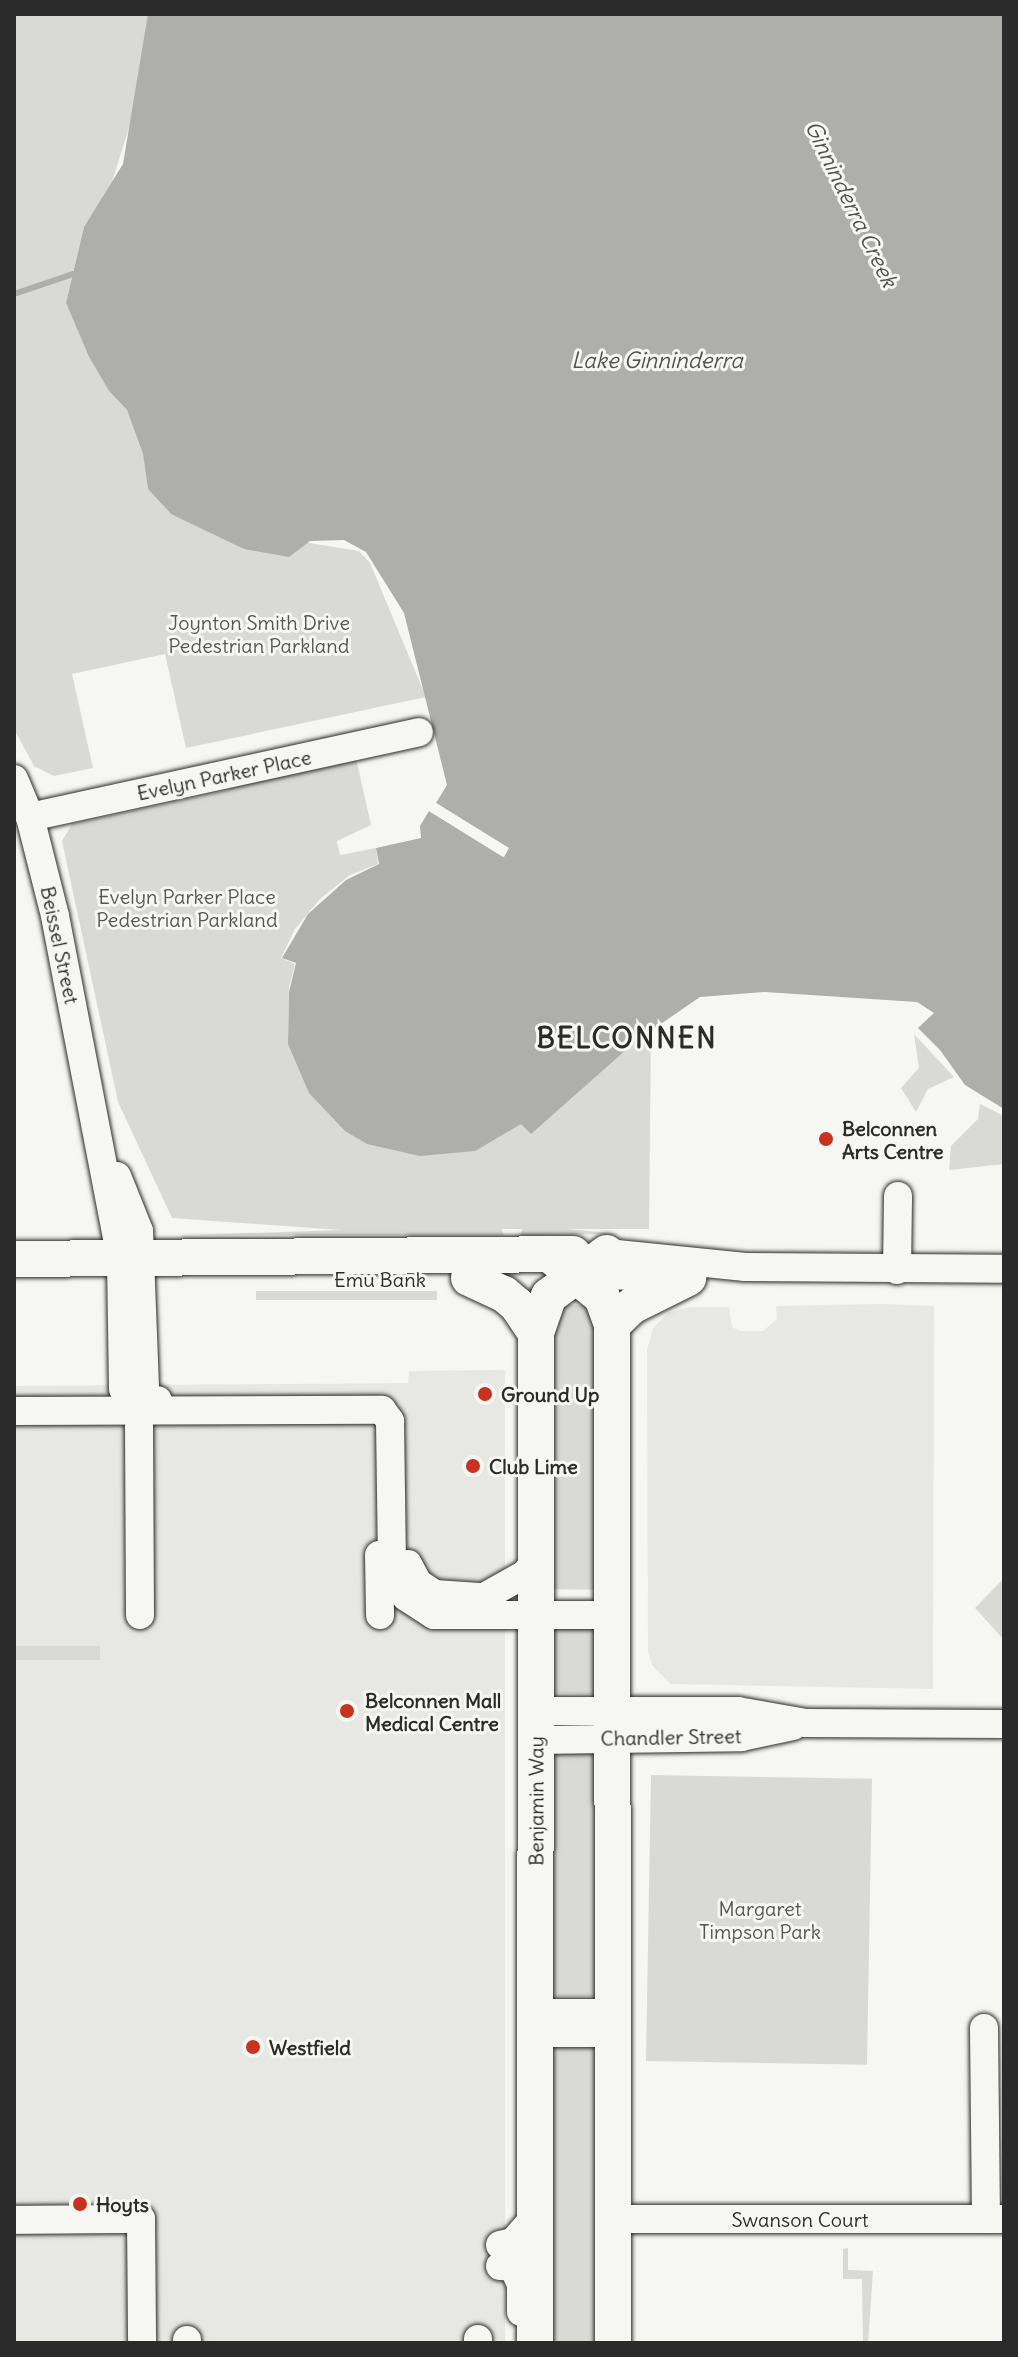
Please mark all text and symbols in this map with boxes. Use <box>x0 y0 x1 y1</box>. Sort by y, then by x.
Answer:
water label: Ginninderra Creek <box>799 117 903 291</box>
water label: Lake Ginninderra <box>571 348 743 374</box>
park label: Joynton Smith Drive Pedestrian Parkland <box>168 610 350 657</box>
street label: Evelyn Parker Place <box>135 745 313 805</box>
street label: Beissel Street <box>36 884 84 1006</box>
park label: Evelyn Parker Place Pedestrian Parkland <box>96 885 278 932</box>
district label: BELCONNEN <box>536 1021 718 1055</box>
place label: Belconnen Arts Centre <box>842 1116 943 1163</box>
marker: Belconnen Arts Centre <box>817 1130 835 1148</box>
street label: Emu Bank <box>334 1267 426 1291</box>
place label: Ground Up <box>501 1382 599 1406</box>
marker: Ground Up <box>476 1385 494 1403</box>
place label: Club Lime <box>489 1454 578 1478</box>
marker: Club Lime <box>464 1457 482 1475</box>
place label: Belconnen Mall Medical Centre <box>365 1688 501 1735</box>
marker: Belconnen Mall Medical Centre <box>336 1700 358 1722</box>
street label: Chandler Street <box>600 1724 742 1750</box>
street label: Benjamin Way <box>524 1736 548 1866</box>
park label: Margaret Timpson Park <box>699 1896 821 1943</box>
place label: Westfield <box>269 2035 351 2059</box>
marker: Westfield <box>244 2038 262 2056</box>
place label: Hoyts <box>96 2192 149 2216</box>
marker: Hoyts <box>71 2195 89 2213</box>
street label: Swanson Court <box>731 2207 869 2231</box>

